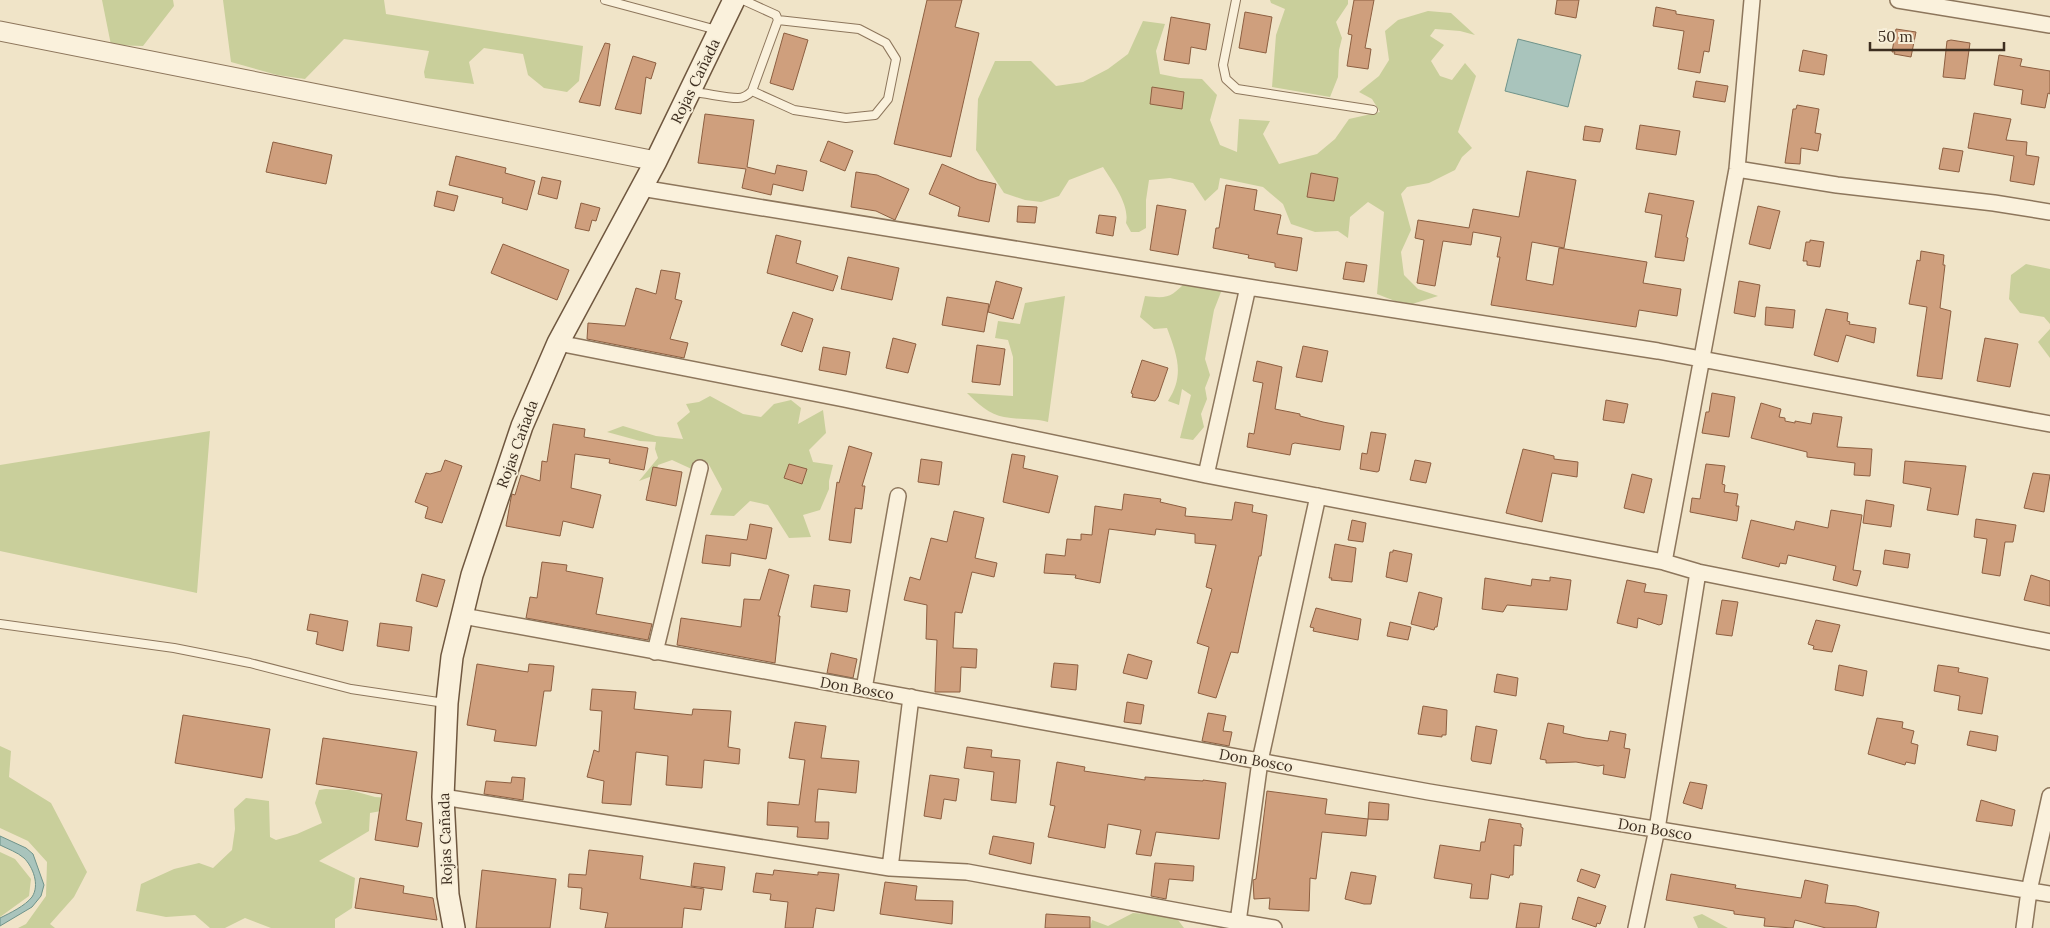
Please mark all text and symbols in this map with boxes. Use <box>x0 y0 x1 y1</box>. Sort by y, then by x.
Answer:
scale bar <box>1870 20 2004 52</box>
text: 50 m <box>1878 27 1913 46</box>
street label: Rojas Cañada <box>666 35 724 127</box>
street label: Rojas Cañada <box>492 397 542 491</box>
street label: Don Bosco <box>819 672 896 704</box>
street label: Don Bosco <box>1218 744 1295 776</box>
street label: Rojas Cañada <box>434 792 456 886</box>
street label: Don Bosco <box>1617 814 1694 844</box>

